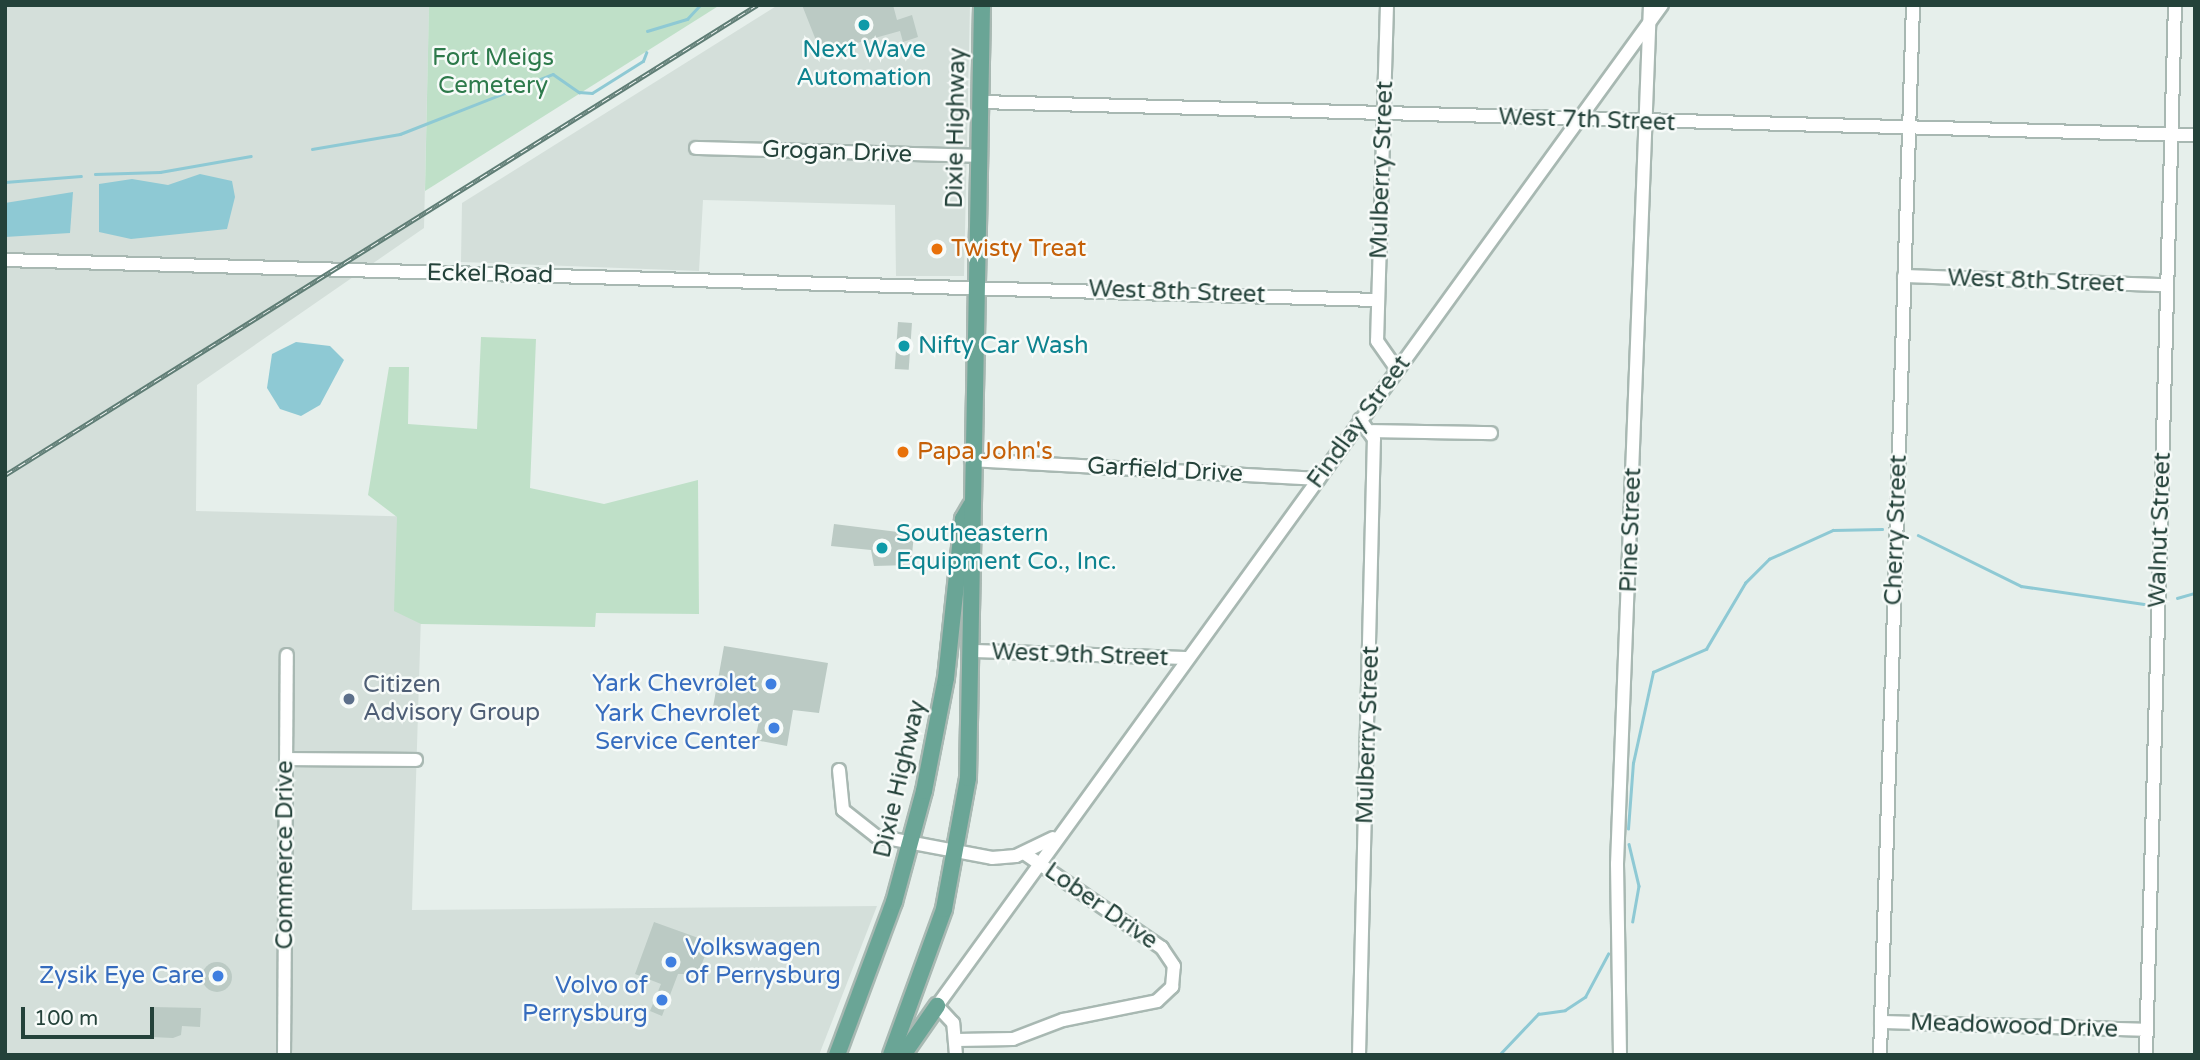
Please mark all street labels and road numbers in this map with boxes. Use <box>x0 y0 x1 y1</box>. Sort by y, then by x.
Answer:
street label: Dixie Highway <box>940 47 972 209</box>
street label: Mulberry Street <box>1364 80 1400 260</box>
street label: West 7th Street <box>1498 103 1676 137</box>
street label: Grogan Drive <box>761 135 913 169</box>
street label: Eckel Road <box>426 258 554 290</box>
street label: West 8th Street <box>1947 264 2125 298</box>
street label: West 8th Street <box>1088 275 1266 309</box>
street label: Findlay Street <box>1301 350 1417 494</box>
street label: Garfield Drive <box>1086 452 1244 488</box>
street label: Walnut Street <box>2143 452 2177 608</box>
street label: Cherry Street <box>1879 454 1913 606</box>
street label: Pine Street <box>1614 467 1648 593</box>
street label: West 9th Street <box>991 638 1169 672</box>
street label: Mulberry Street <box>1350 645 1386 825</box>
street label: Dixie Highway <box>868 697 932 861</box>
street label: Commerce Drive <box>271 761 299 949</box>
street label: Lober Drive <box>1039 856 1163 956</box>
street label: Meadowood Drive <box>1910 1008 2118 1044</box>

